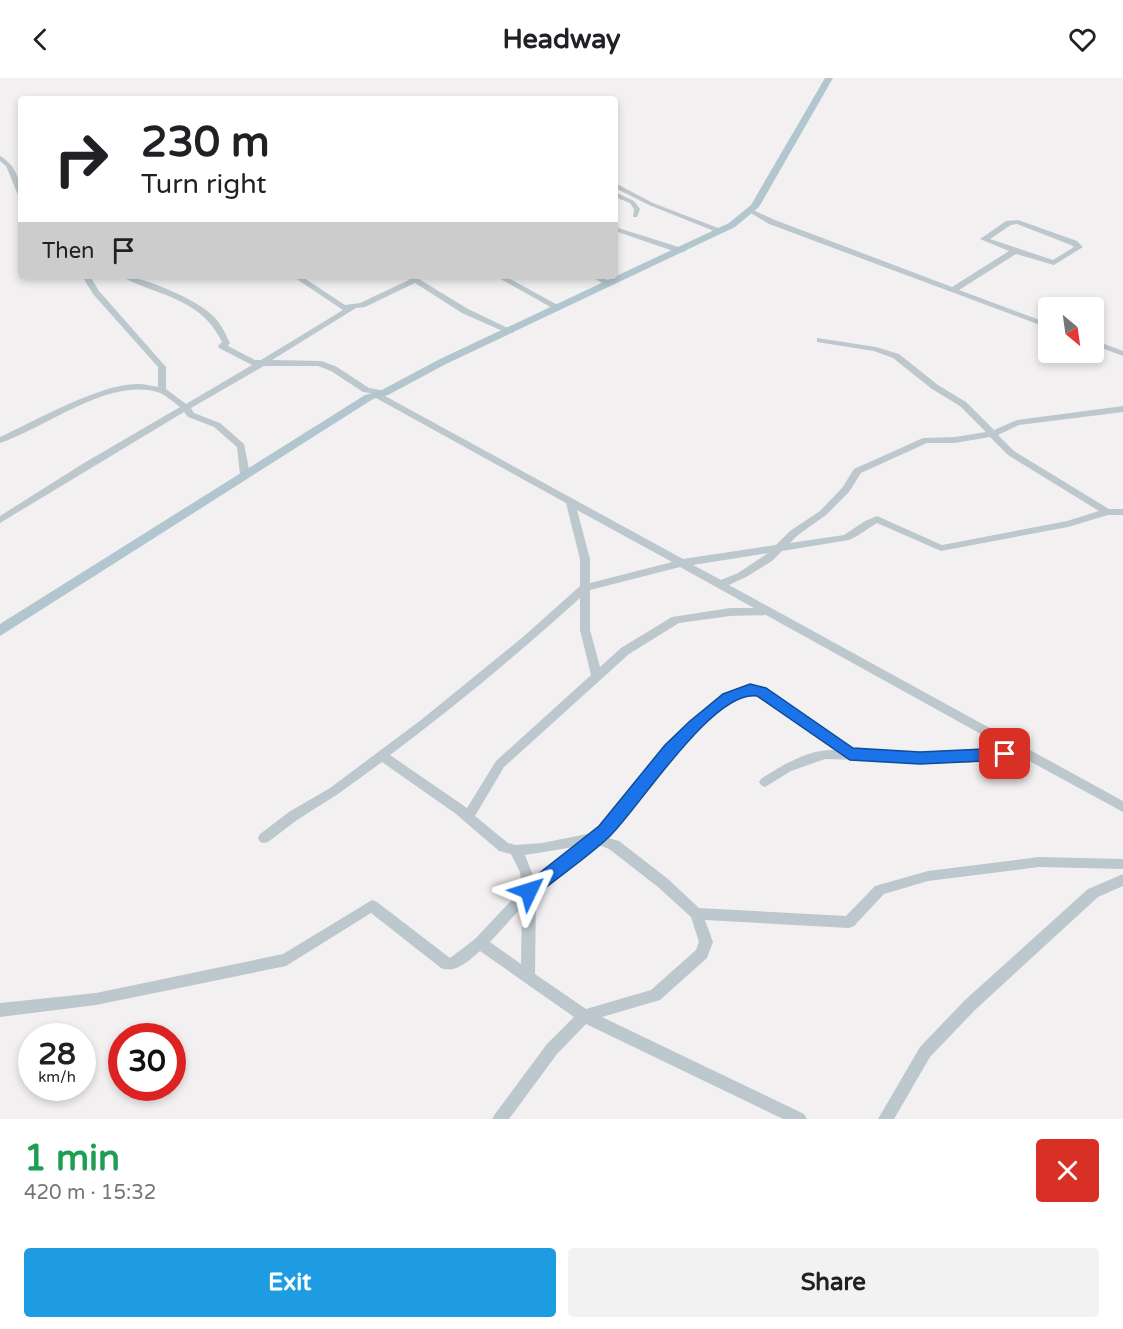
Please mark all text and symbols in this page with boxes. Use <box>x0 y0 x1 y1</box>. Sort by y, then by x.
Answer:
icon: back <box>24 23 57 56</box>
text: Headway <box>502 23 621 56</box>
icon: heart <box>1066 23 1099 56</box>
text: 230 m <box>141 117 270 168</box>
icon: right <box>42 120 120 198</box>
text: Turn right <box>141 168 267 201</box>
icon: arrive <box>107 234 140 267</box>
text: Then <box>42 238 95 264</box>
north arrow <box>1038 297 1104 363</box>
map controls <box>1038 297 1104 363</box>
pin <box>979 728 1030 779</box>
icon: arrive <box>988 737 1021 770</box>
position arrow <box>497 859 561 923</box>
speed limit sign: 30 <box>108 1023 186 1101</box>
text: 28 <box>38 1036 76 1073</box>
text: km/h <box>38 1068 76 1086</box>
text: 1 min <box>24 1137 120 1180</box>
button: close <box>1036 1139 1099 1202</box>
text: 420 m · 15:32 <box>24 1181 156 1205</box>
button: Exit <box>24 1248 556 1317</box>
button: Share <box>568 1248 1099 1317</box>

